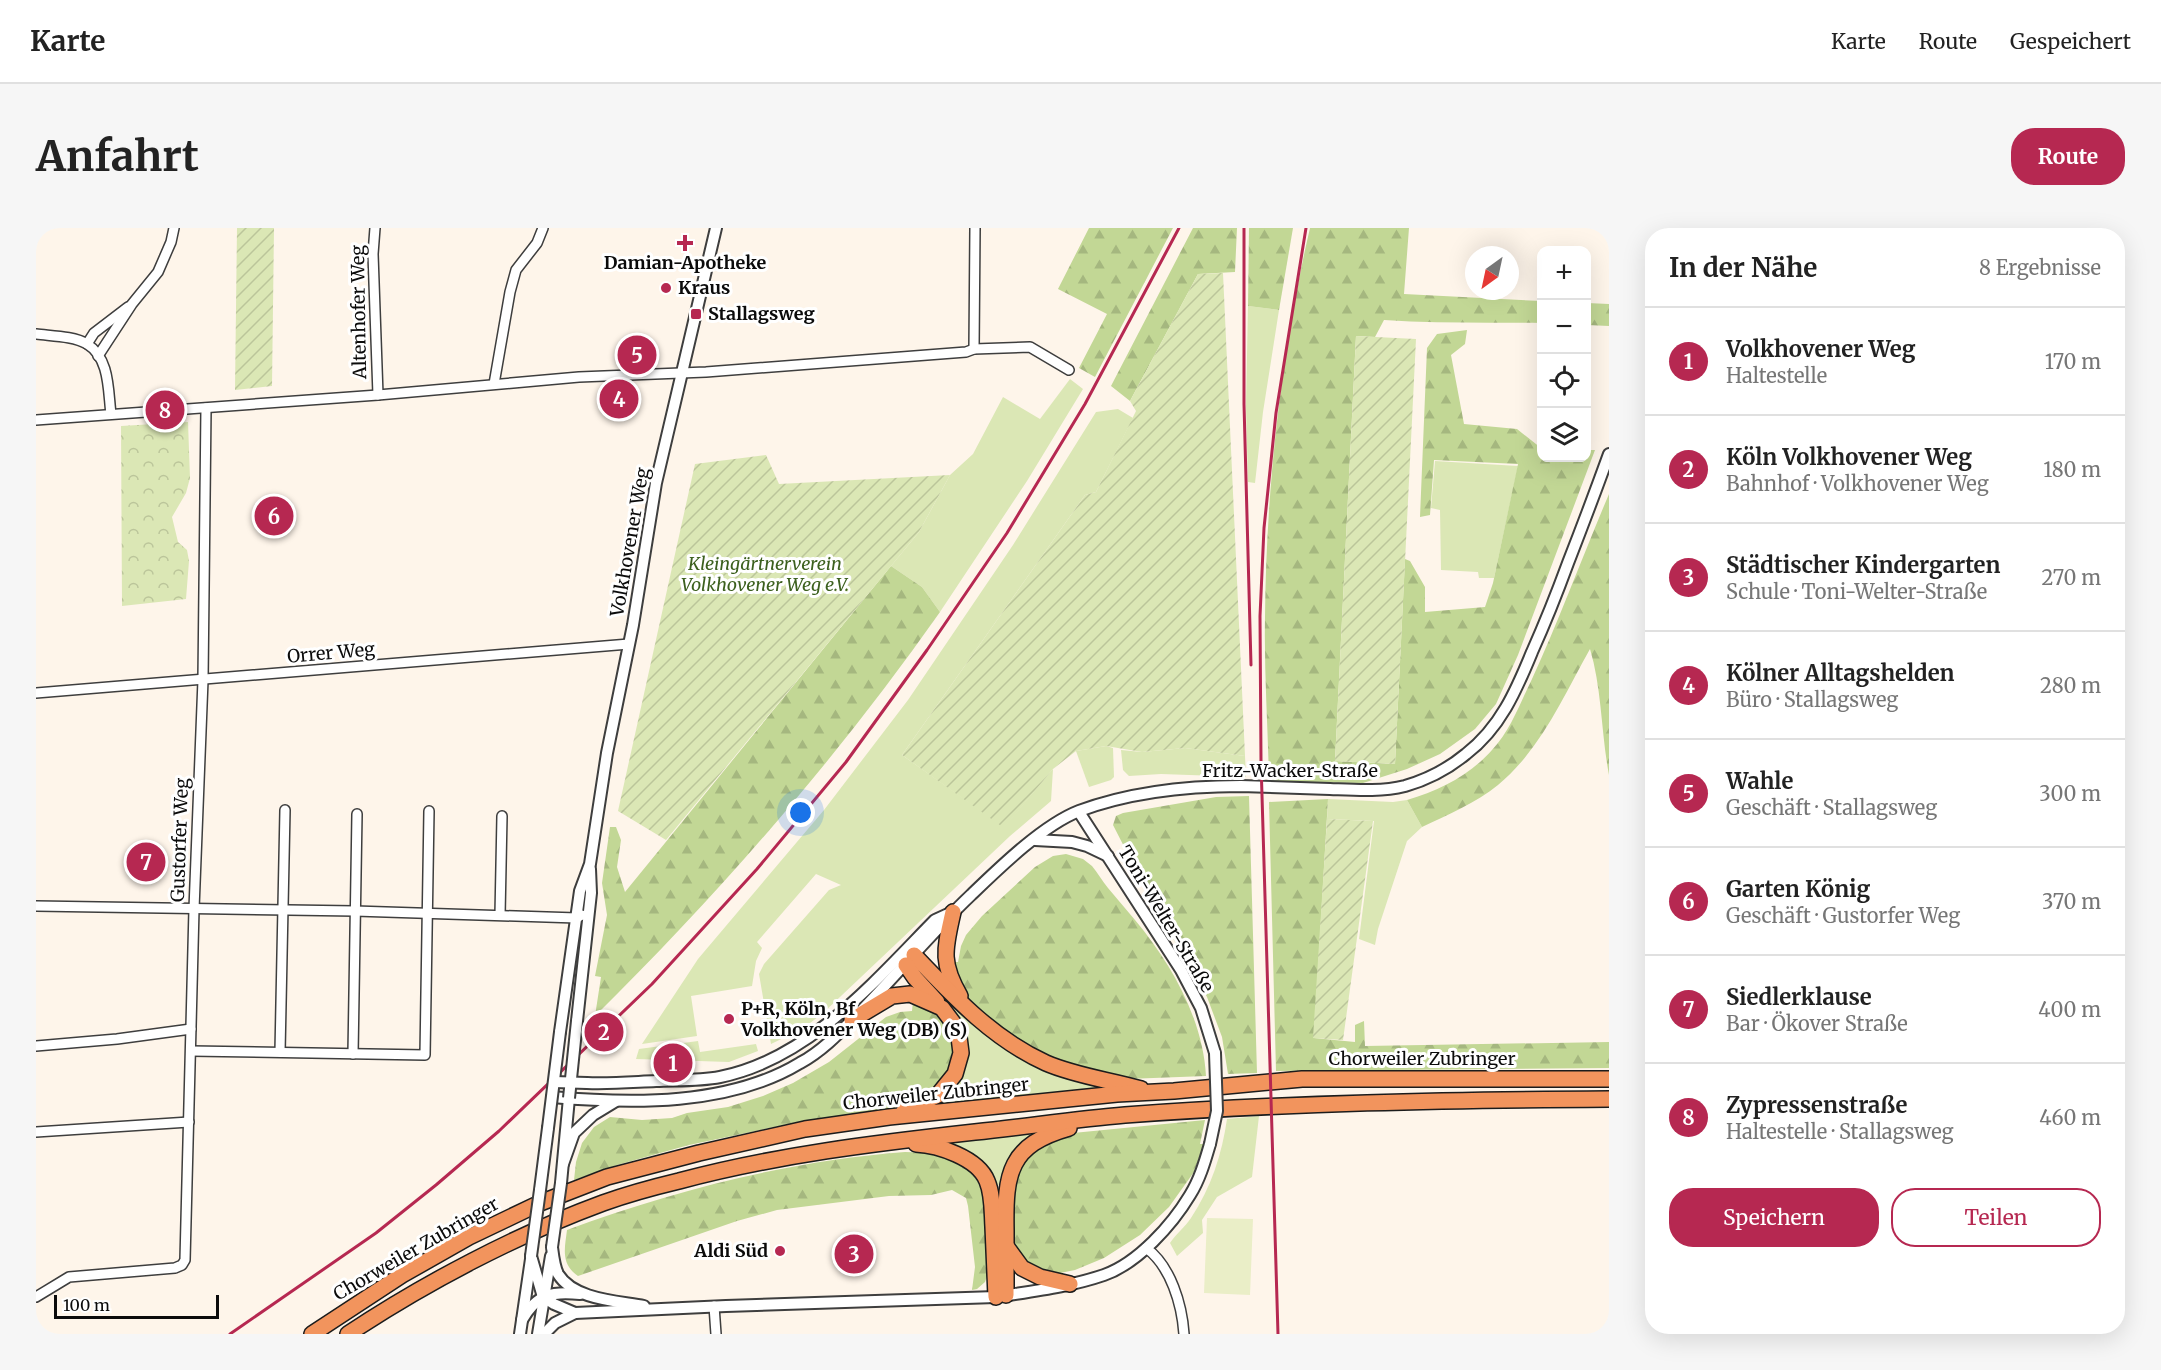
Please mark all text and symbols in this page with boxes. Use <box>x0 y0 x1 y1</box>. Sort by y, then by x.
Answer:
text: Karte <box>30 23 105 59</box>
text: Karte <box>1831 28 1886 55</box>
text: Route <box>1919 28 1977 55</box>
text: Gespeichert <box>2010 28 2131 55</box>
button: Route <box>2011 128 2125 185</box>
text: Anfahrt <box>36 130 199 182</box>
marker: Damian-Apotheke <box>678 236 692 250</box>
street label: Altenhofer Weg <box>346 245 371 380</box>
north arrow <box>1465 246 1519 300</box>
map controls <box>1537 246 1591 462</box>
button: + <box>1537 246 1591 300</box>
place label: Damian-Apotheke <box>604 251 766 274</box>
text: In der Nähe <box>1669 251 1817 284</box>
text: 8 Ergebnisse <box>1979 255 2101 280</box>
place label: Kraus <box>678 276 730 299</box>
marker: Kraus <box>659 281 673 295</box>
button: − <box>1537 300 1591 354</box>
place label: Stallagsweg <box>708 302 815 325</box>
marker: Stallagsweg <box>689 307 703 321</box>
pin: 5 <box>618 332 656 378</box>
text: Volkhovener Weg <box>1726 335 1916 363</box>
text: 1 <box>1684 349 1693 374</box>
text: 170 m <box>2045 349 2101 374</box>
button: locate <box>1537 354 1591 408</box>
text: Haltestelle <box>1726 363 1827 388</box>
pin: 4 <box>600 376 638 422</box>
pin: 8 <box>146 388 184 432</box>
button: layers <box>1537 408 1591 462</box>
text: Köln Volkhovener Weg <box>1726 443 1972 471</box>
text: 2 <box>1683 457 1694 482</box>
text: 180 m <box>2043 457 2101 482</box>
street label: Volkhovener Weg <box>605 465 654 619</box>
text: Bahnhof · Volkhovener Weg <box>1726 471 1989 496</box>
pin: 6 <box>254 494 294 538</box>
text: Städtischer Kindergarten <box>1726 551 2000 579</box>
park label: Kleingärtnerverein Volkhovener Weg e.V. <box>681 552 849 596</box>
text: 3 <box>1683 565 1694 590</box>
text: 270 m <box>2041 565 2101 590</box>
text: Schule · Toni-Welter-Straße <box>1726 579 1987 604</box>
street label: Orrer Weg <box>286 637 376 668</box>
text: Kölner Alltagshelden <box>1726 659 1954 687</box>
text: 4 <box>1682 673 1695 698</box>
text: 280 m <box>2040 673 2101 698</box>
text: Büro · Stallagsweg <box>1726 687 1898 712</box>
street label: Fritz-Wacker-Straße <box>1202 759 1378 782</box>
text: Wahle <box>1726 767 1793 795</box>
street label: Gustorfer Weg <box>166 777 193 902</box>
text: 5 <box>1683 781 1694 806</box>
text: 300 m <box>2039 781 2101 806</box>
text: Geschäft · Stallagsweg <box>1726 795 1937 820</box>
your location <box>786 798 815 827</box>
pin: 7 <box>126 840 166 884</box>
street label: Toni-Welter-Straße <box>1114 841 1219 996</box>
text: Garten König <box>1726 875 1870 903</box>
text: 6 <box>1682 889 1695 914</box>
text: 370 m <box>2042 889 2101 914</box>
text: Geschäft · Gustorfer Weg <box>1726 903 1960 928</box>
text: Siedlerklause <box>1726 983 1872 1011</box>
place label: P+R, Köln, Bf Volkhovener Weg (DB) (S) <box>740 997 967 1041</box>
text: 7 <box>1683 997 1695 1022</box>
text: 400 m <box>2038 997 2101 1022</box>
pin: 2 <box>584 1010 624 1054</box>
text: Bar · Ökover Straße <box>1726 1011 1908 1036</box>
marker: P+R, Köln, Bf Volkhovener Weg (DB) (S) <box>722 1012 736 1026</box>
pin: 1 <box>654 1040 692 1086</box>
street label: Chorweiler Zubringer <box>1328 1047 1516 1070</box>
street label: Chorweiler Zubringer <box>842 1072 1030 1115</box>
text: Zypressenstraße <box>1726 1091 1907 1119</box>
text: 8 <box>1682 1105 1695 1130</box>
text: 460 m <box>2039 1105 2101 1130</box>
text: Haltestelle · Stallagsweg <box>1726 1119 1954 1144</box>
button: Speichern <box>1669 1188 1879 1247</box>
button: Teilen <box>1891 1188 2101 1247</box>
street label: Chorweiler Zubringer <box>329 1192 502 1305</box>
pin: 3 <box>834 1232 874 1276</box>
place label: Aldi Süd <box>693 1239 768 1262</box>
marker: Aldi Süd <box>773 1244 787 1258</box>
scale bar <box>54 1292 219 1320</box>
text: 100 m <box>63 1295 110 1315</box>

